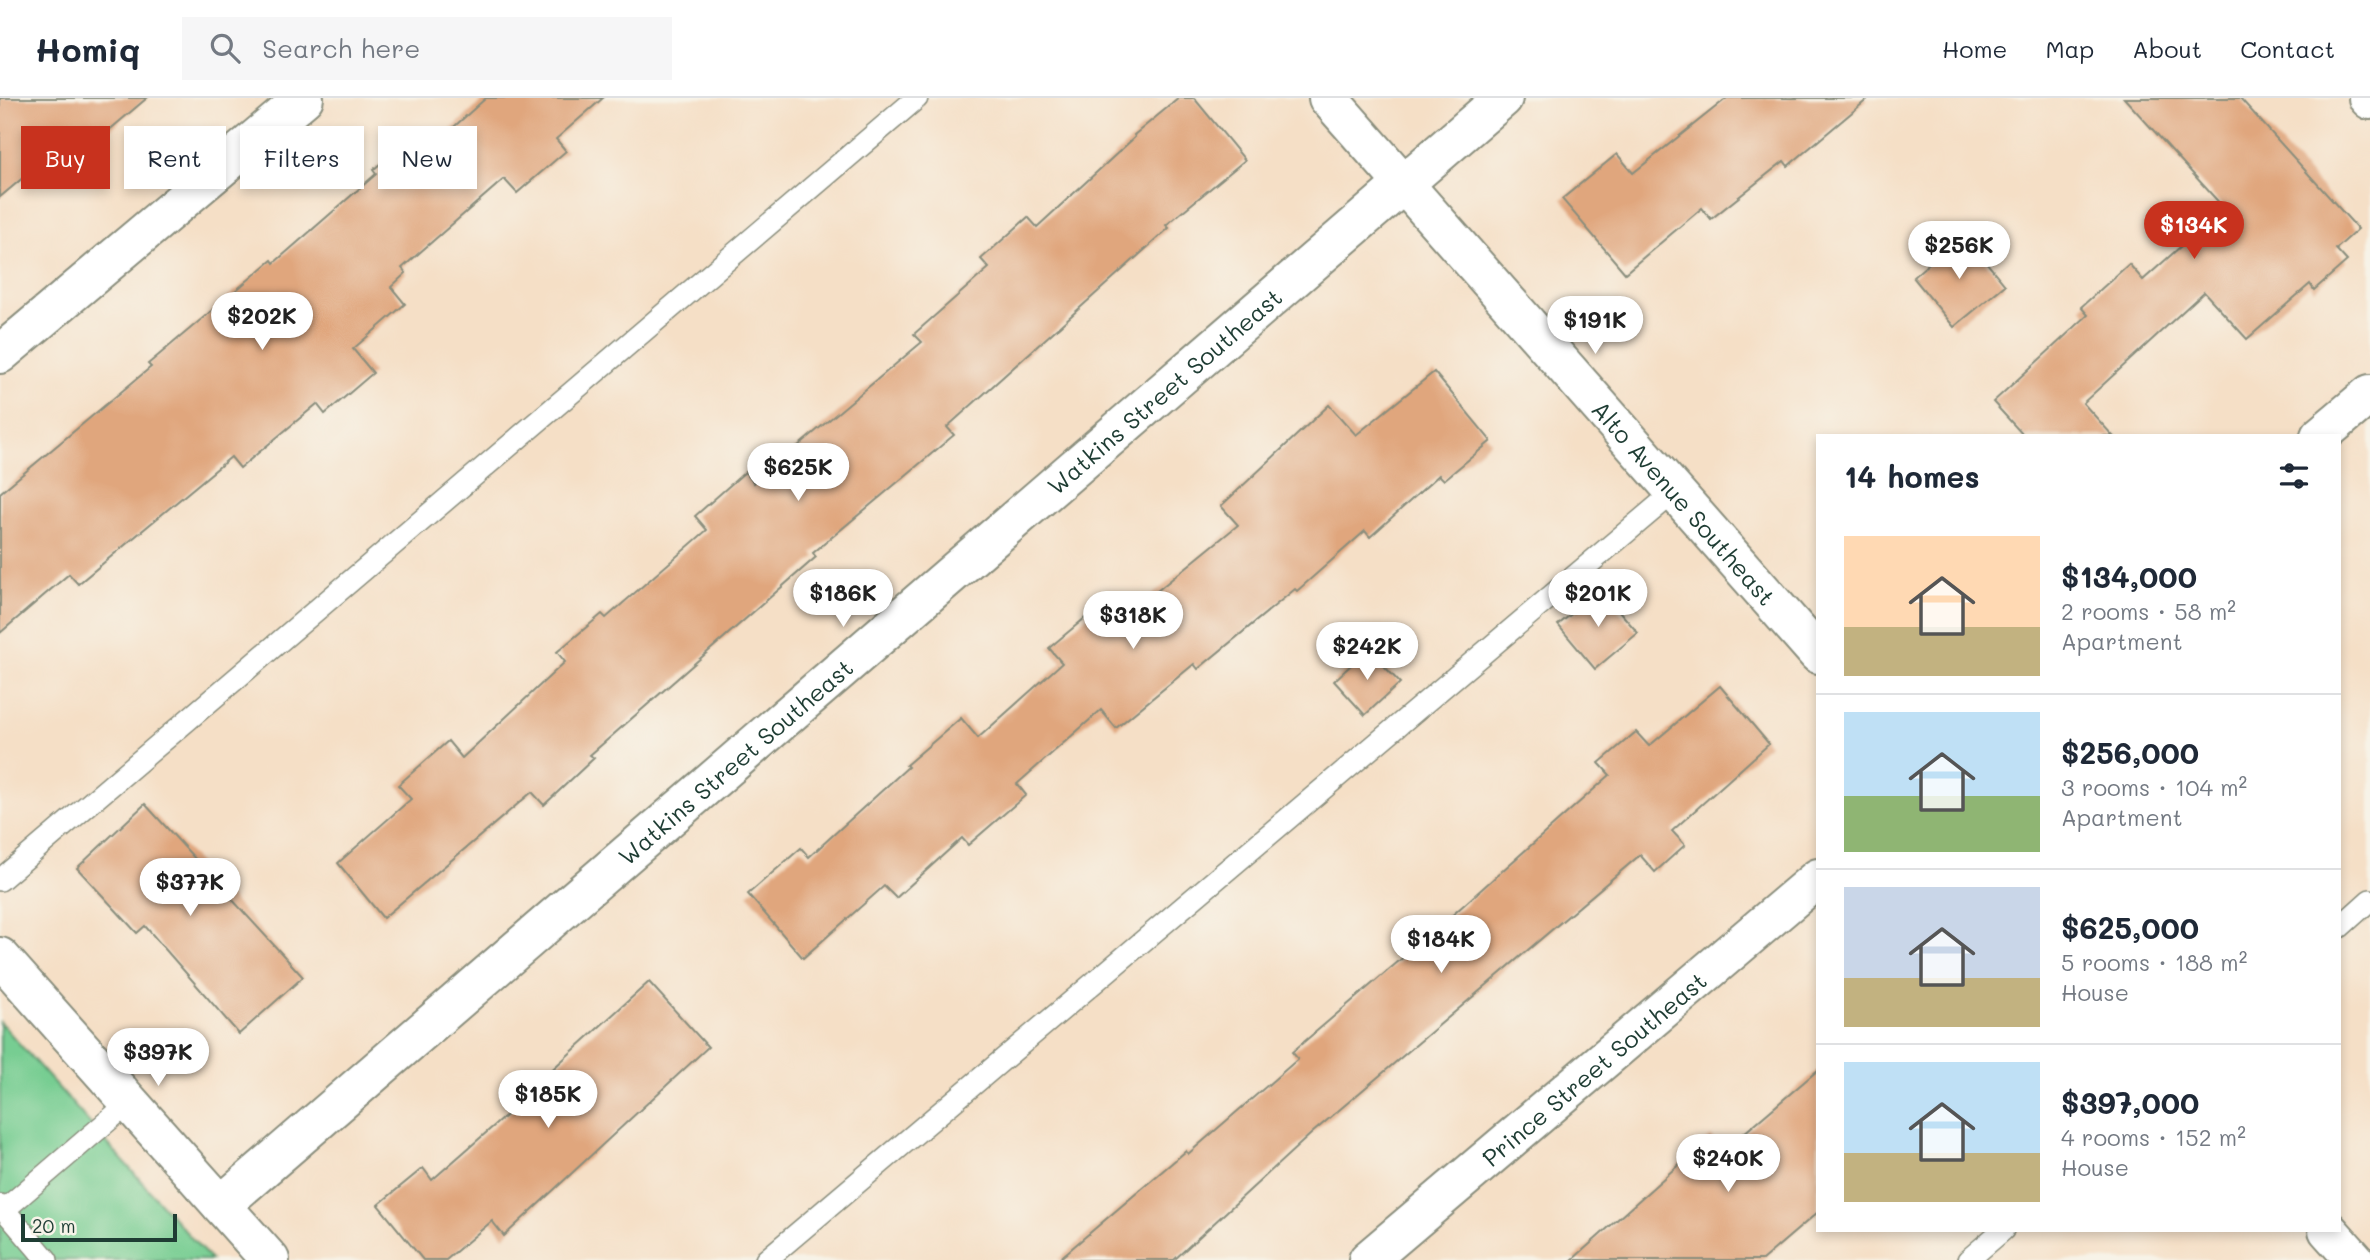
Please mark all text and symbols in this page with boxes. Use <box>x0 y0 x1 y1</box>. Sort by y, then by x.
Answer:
search box <box>182 17 672 80</box>
text: Homiq <box>35 27 140 70</box>
icon: search <box>206 29 244 67</box>
text: Search here <box>262 31 420 65</box>
text: Home <box>1942 33 2007 64</box>
text: Map <box>2045 33 2094 64</box>
text: About <box>2132 33 2202 64</box>
text: Contact <box>2240 33 2335 64</box>
chip: Buy <box>21 126 110 189</box>
chip: Rent <box>124 126 226 189</box>
chip: Filters <box>240 126 364 189</box>
chip: New <box>378 126 477 189</box>
pin: $134K <box>2145 202 2243 261</box>
text: $134K <box>2160 209 2228 239</box>
pin: $256K <box>1910 222 2008 281</box>
text: $256K <box>1924 229 1994 259</box>
street label: Watkins Street Southeast <box>1040 281 1288 501</box>
pin: $202K <box>213 292 311 352</box>
pin: $191K <box>1546 296 1644 356</box>
text: $202K <box>227 300 297 330</box>
text: $191K <box>1563 304 1627 334</box>
street label: Alto Avenue Southeast <box>1586 393 1783 611</box>
pin: $625K <box>749 444 847 503</box>
text: $625K <box>763 451 833 481</box>
text: 14 homes <box>1844 456 1980 496</box>
icon: filters <box>2275 457 2313 495</box>
text: $134,000 <box>2061 556 2197 596</box>
icon: home <box>1900 564 1984 648</box>
pin: $186K <box>794 570 892 629</box>
pin: $201K <box>1549 570 1647 629</box>
text: $186K <box>809 577 877 607</box>
text: $201K <box>1564 577 1632 607</box>
pin: $318K <box>1084 592 1182 651</box>
text: 2 rooms · 58 m² <box>2061 596 2236 626</box>
text: $318K <box>1099 599 1167 629</box>
pin: $242K <box>1318 622 1416 682</box>
text: Apartment <box>2061 626 2183 656</box>
text: $242K <box>1332 630 1402 660</box>
street label: Watkins Street Southeast <box>611 651 859 871</box>
text: $256,000 <box>2061 732 2199 772</box>
icon: home <box>1900 740 1984 824</box>
text: 3 rooms · 104 m² <box>2061 772 2247 802</box>
text: Apartment <box>2061 802 2183 832</box>
pin: $377K <box>141 858 239 918</box>
text: $377K <box>156 866 224 896</box>
text: $625,000 <box>2061 907 2199 947</box>
icon: home <box>1900 915 1984 999</box>
pin: $184K <box>1392 916 1490 975</box>
text: $184K <box>1407 923 1475 953</box>
text: 5 rooms · 188 m² <box>2061 947 2247 977</box>
street label: Prince Street Southeast <box>1475 964 1712 1173</box>
text: House <box>2061 977 2129 1007</box>
pin: $397K <box>109 1028 207 1088</box>
text: $397K <box>123 1036 193 1066</box>
pin: $185K <box>499 1070 597 1130</box>
text: $185K <box>514 1078 582 1108</box>
text: $397,000 <box>2061 1082 2199 1122</box>
icon: home <box>1900 1090 1984 1174</box>
text: 4 rooms · 152 m² <box>2061 1122 2246 1152</box>
pin: $240K <box>1679 1134 1777 1194</box>
text: $240K <box>1692 1142 1764 1172</box>
text: House <box>2061 1152 2129 1182</box>
scale bar <box>21 1211 177 1243</box>
text: 20 m <box>32 1213 76 1238</box>

